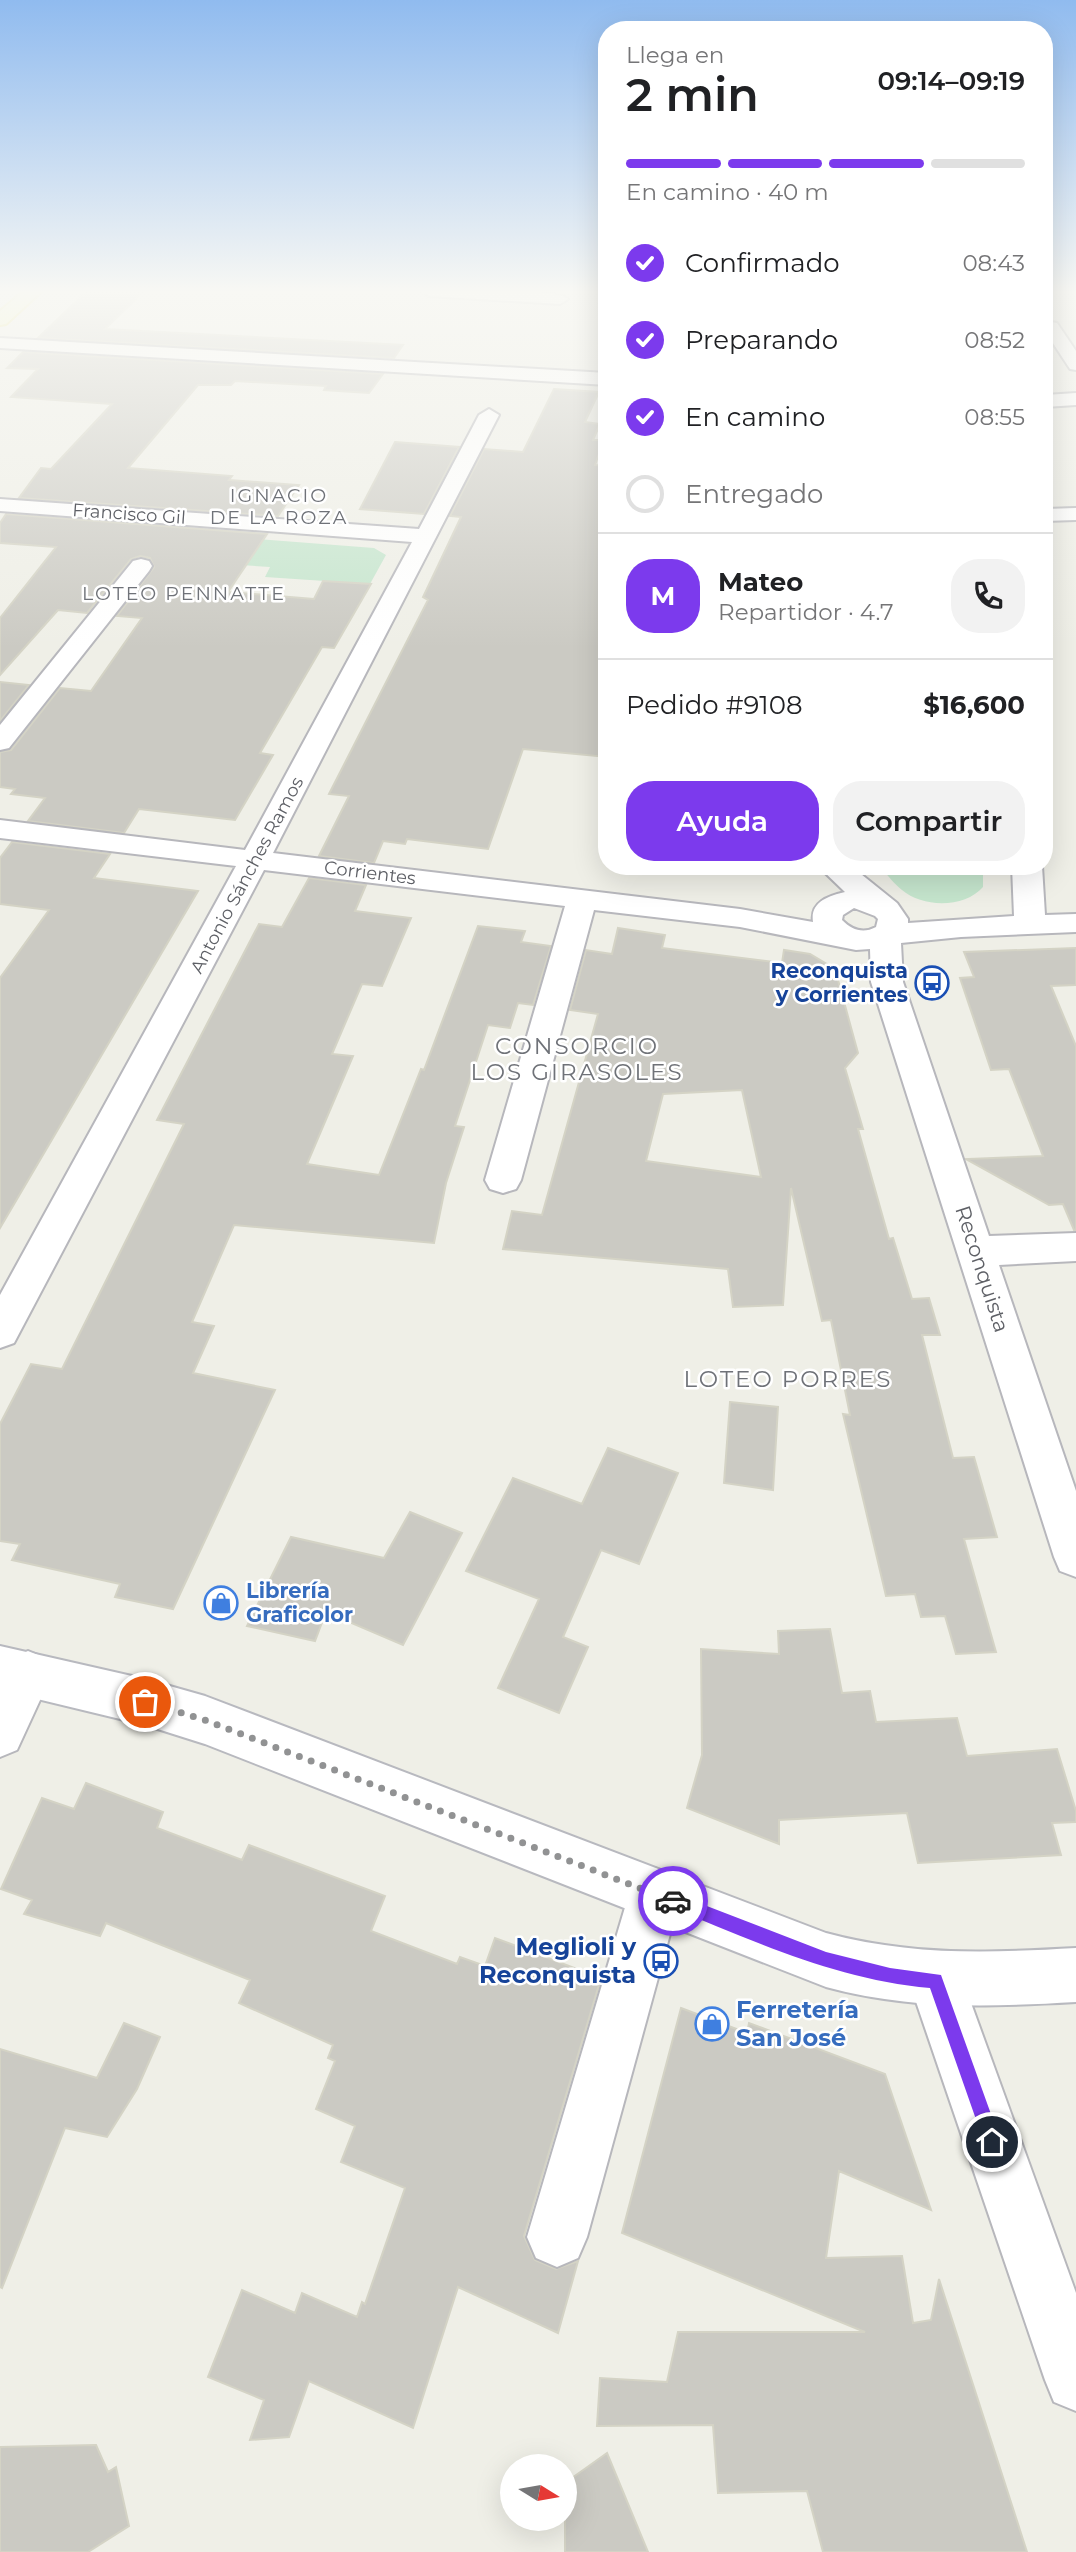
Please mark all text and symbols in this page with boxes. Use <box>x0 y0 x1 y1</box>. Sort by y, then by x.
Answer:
text: Llega en <box>626 41 724 69</box>
text: 09:14–09:19 <box>878 65 1025 97</box>
text: 2 min <box>626 66 759 123</box>
text: En camino · 40 m <box>626 178 829 206</box>
icon: check <box>626 244 664 282</box>
text: Confirmado <box>685 247 840 279</box>
text: 08:43 <box>962 249 1025 277</box>
icon: check <box>626 321 664 359</box>
text: Preparando <box>685 324 838 356</box>
text: 08:52 <box>964 326 1025 354</box>
icon: check <box>626 398 664 436</box>
text: En camino <box>685 401 825 433</box>
text: 08:55 <box>964 403 1025 431</box>
text: Entregado <box>685 478 823 510</box>
district label: IGNACIO DE LA ROZA <box>210 484 348 529</box>
street label: Francisco Gil <box>72 499 186 529</box>
button: phone <box>951 559 1025 633</box>
text: Mateo <box>718 566 803 598</box>
text: M <box>651 580 675 612</box>
district label: LOTEO PENNATTE <box>82 582 286 605</box>
text: Repartidor · 4.7 <box>718 598 894 626</box>
text: Pedido #9108 <box>626 689 803 721</box>
text: $16,600 <box>923 689 1025 721</box>
street label: Antonio Sánches Ramos <box>186 773 308 977</box>
button: Ayuda <box>626 781 819 861</box>
button: Compartir <box>833 781 1025 861</box>
street label: Corrientes <box>323 856 417 890</box>
place label: Reconquista y Corrientes <box>771 958 908 1007</box>
bus stop icon: Reconquista y Corrientes <box>913 964 951 1002</box>
district label: CONSORCIO LOS GIRASOLES <box>470 1032 684 1086</box>
street label: Reconquista <box>950 1202 1015 1335</box>
district label: LOTEO PORRES <box>684 1365 892 1393</box>
place label: Librería Graficolor <box>246 1578 353 1627</box>
shop icon: Librería Graficolor <box>202 1584 240 1622</box>
pin <box>115 1672 175 1732</box>
icon: bag <box>126 1683 164 1721</box>
courier <box>638 1866 708 1936</box>
icon: car <box>654 1882 692 1920</box>
place label: Meglioli y Reconquista <box>479 1932 637 1989</box>
bus stop icon: Meglioli y Reconquista <box>642 1942 680 1980</box>
place label: Ferretería San José <box>736 1995 859 2052</box>
shop icon: Ferretería San José <box>693 2005 731 2043</box>
pin <box>962 2112 1022 2172</box>
icon: home <box>973 2123 1011 2161</box>
north arrow <box>500 2454 578 2530</box>
map controls <box>500 2454 577 2531</box>

